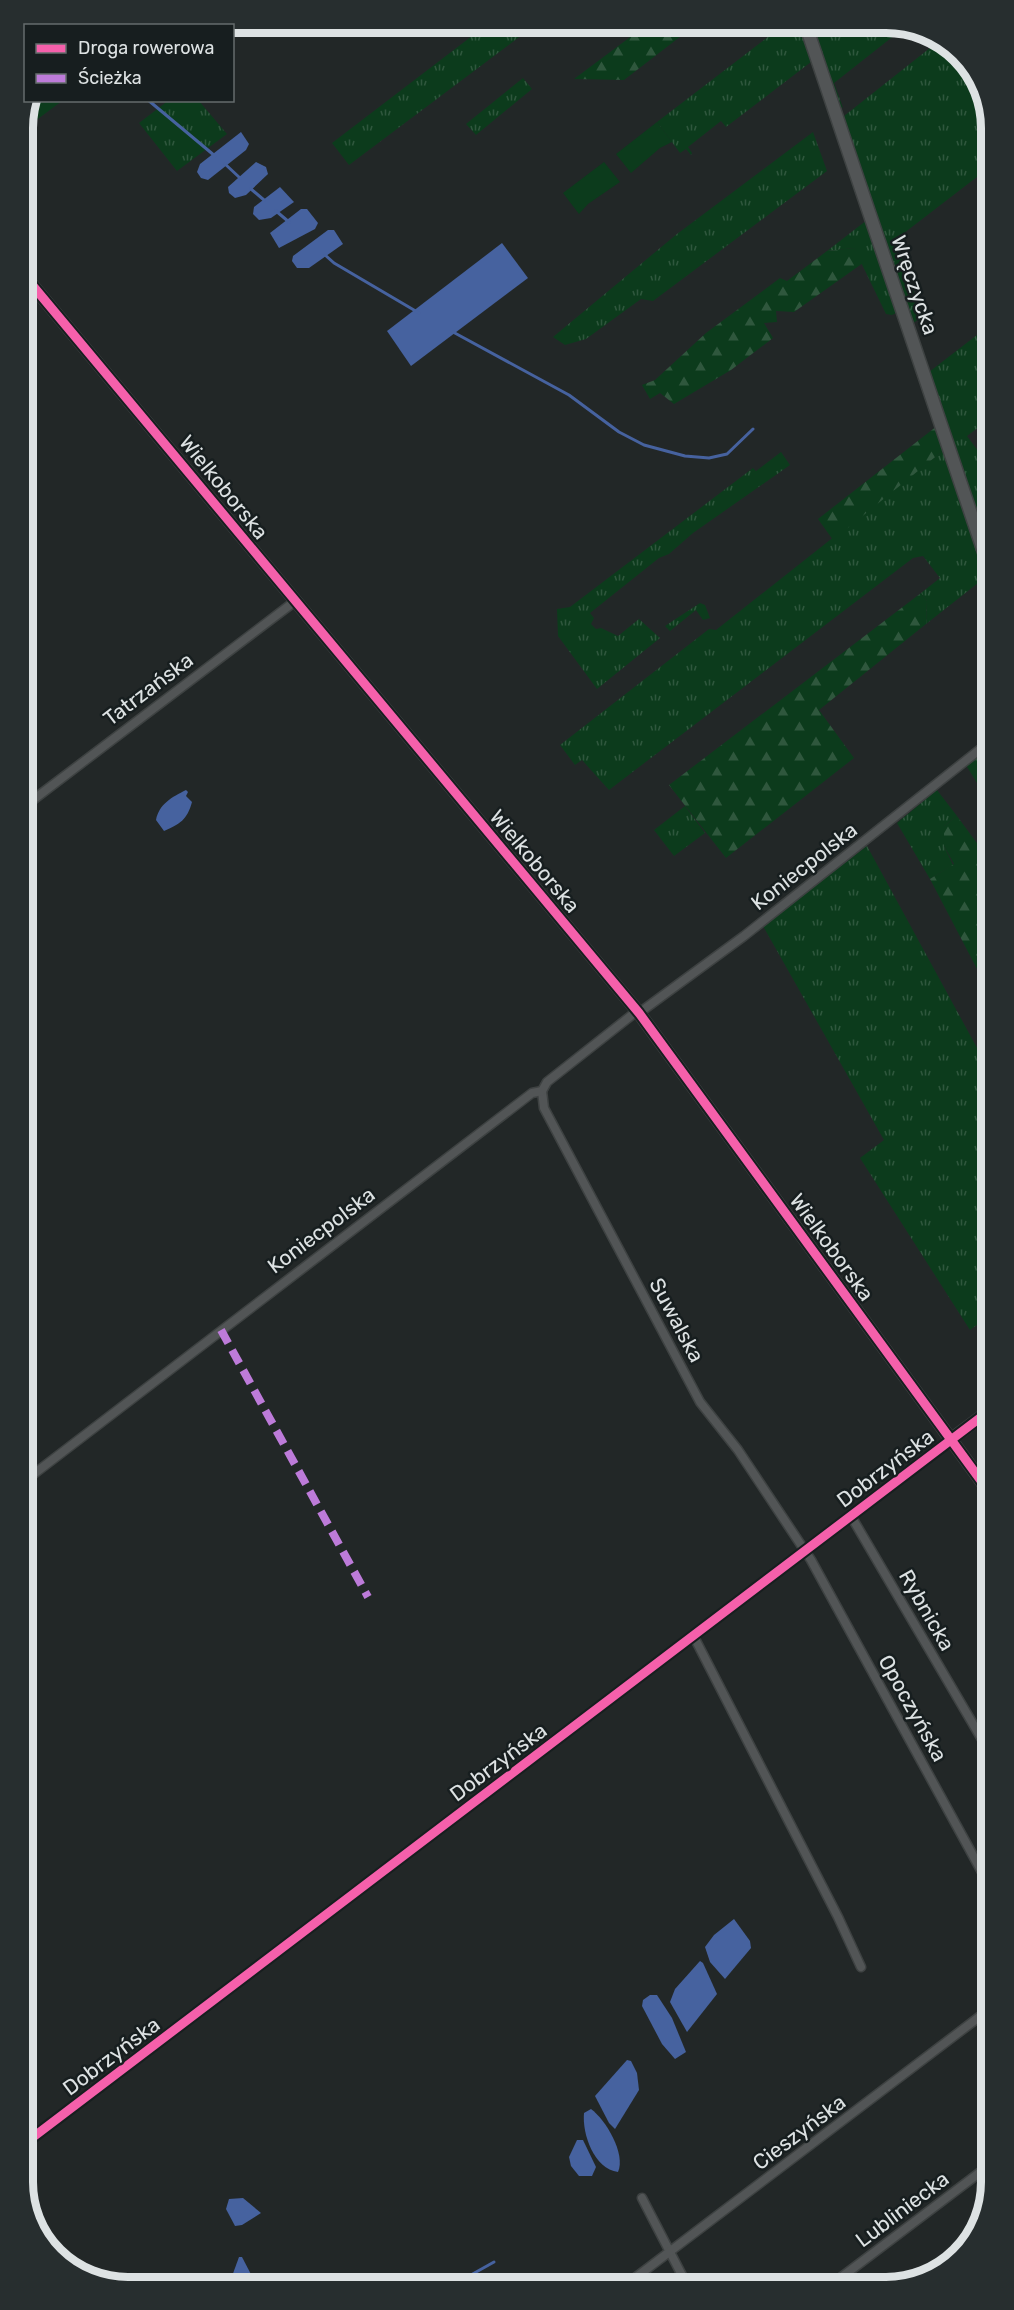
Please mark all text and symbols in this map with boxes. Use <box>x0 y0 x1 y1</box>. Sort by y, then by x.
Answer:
legend <box>24 24 234 102</box>
text: Droga rowerowa <box>78 37 214 59</box>
text: Ścieżka <box>78 67 142 89</box>
street label: Wręczycka <box>886 232 944 338</box>
street label: Wielkoborska <box>174 430 274 544</box>
street label: Tatrzańska <box>98 647 198 731</box>
street label: Wielkoborska <box>485 804 585 918</box>
street label: Koniecpolska <box>746 817 862 915</box>
street label: Koniecpolska <box>262 1182 380 1278</box>
street label: Wielkoborska <box>785 1188 879 1306</box>
street label: Suwalska <box>644 1274 710 1366</box>
street label: Dobrzyńska <box>832 1423 938 1513</box>
street label: Rybnicka <box>894 1565 960 1655</box>
street label: Opoczyńska <box>873 1650 953 1766</box>
street label: Dobrzyńska <box>445 1717 551 1807</box>
street label: Dobrzyńska <box>58 2011 164 2101</box>
street label: Cieszyńska <box>748 2089 850 2175</box>
street label: Lubliniecka <box>850 2166 954 2252</box>

